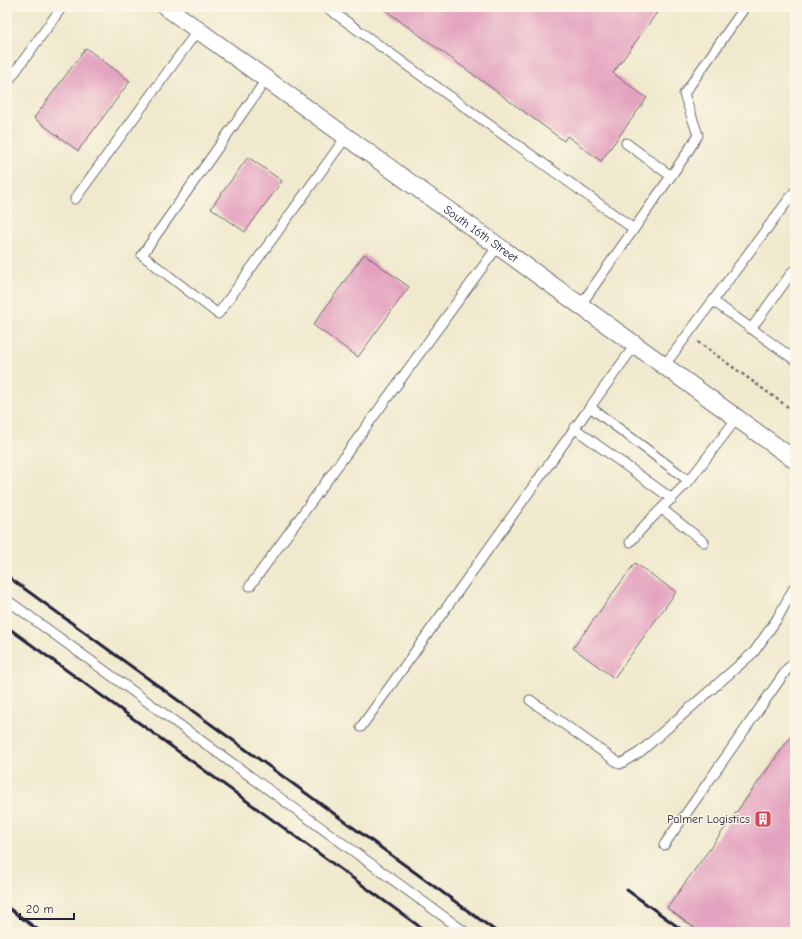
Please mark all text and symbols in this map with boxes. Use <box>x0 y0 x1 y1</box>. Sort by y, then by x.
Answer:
street label: South 16th Street <box>441 202 521 266</box>
building icon: Palmer Logistics <box>753 809 773 829</box>
place label: Palmer Logistics <box>667 812 750 826</box>
scale bar <box>20 895 74 921</box>
text: 20 m <box>26 902 54 916</box>

